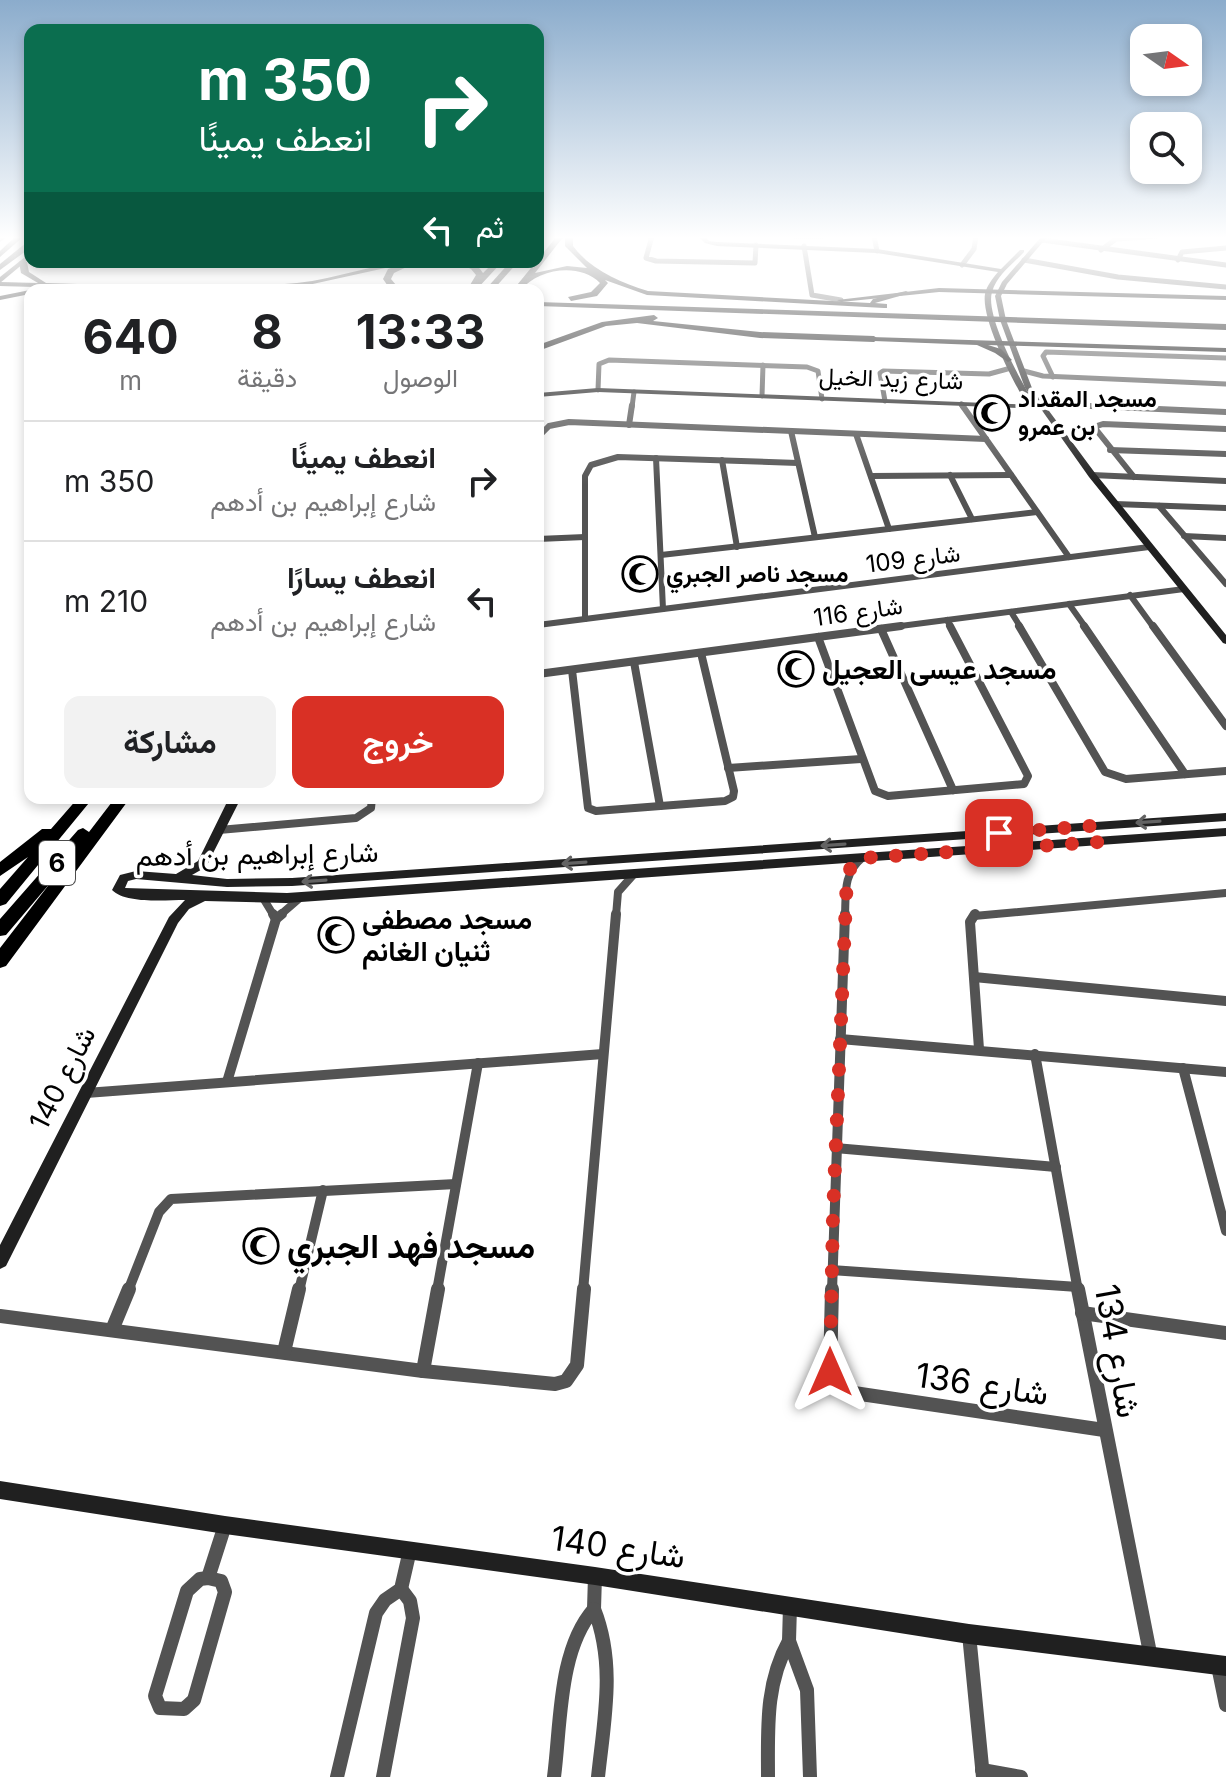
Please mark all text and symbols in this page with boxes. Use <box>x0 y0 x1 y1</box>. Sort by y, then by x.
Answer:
north arrow <box>1130 24 1202 96</box>
map controls <box>1130 24 1202 184</box>
text: 350 m <box>198 46 372 114</box>
icon: right <box>400 56 504 160</box>
button: search <box>1130 112 1202 184</box>
text: انعطف يمينًا <box>198 116 372 160</box>
icon: left <box>416 208 460 252</box>
text: ثم <box>476 209 504 245</box>
text: 8 <box>252 302 283 361</box>
text: 13:33 <box>356 302 485 361</box>
text: 640 <box>83 307 179 366</box>
street label: شارع زيد الخيل <box>818 361 964 398</box>
text: دقيقة <box>237 362 297 393</box>
text: الوصول <box>383 362 458 393</box>
text: m <box>119 365 142 396</box>
place label: مسجد المقداد بن عمرو <box>1018 384 1157 442</box>
mosque icon: مسجد المقداد بن عمرو <box>973 394 1011 432</box>
text: انعطف يمينًا <box>291 439 436 475</box>
icon: right <box>460 459 504 503</box>
text: 350 m <box>64 463 154 499</box>
text: شارع إبراهيم بن أدهم <box>210 486 436 517</box>
street label: شارع 109 <box>864 538 962 581</box>
mosque icon: مسجد ناصر الجبري <box>621 555 659 593</box>
text: انعطف يسارًا <box>287 559 436 595</box>
place label: مسجد ناصر الجبري <box>666 559 849 594</box>
icon: left <box>460 579 504 623</box>
text: 210 m <box>64 583 148 619</box>
street label: شارع 116 <box>812 591 905 634</box>
text: شارع إبراهيم بن أدهم <box>210 606 436 637</box>
mosque icon: مسجد عيسى العجيل <box>777 650 815 688</box>
place label: مسجد عيسى العجيل <box>822 652 1056 686</box>
button: مشاركة <box>64 696 276 788</box>
button: خروج <box>292 696 504 788</box>
pin <box>965 799 1033 867</box>
icon: arrive <box>977 811 1021 855</box>
one-way arrow <box>1135 815 1162 830</box>
street label: شارع إبراهيم بن أدهم <box>135 835 379 875</box>
one-way arrow <box>820 838 847 853</box>
road number: 6 <box>39 841 75 885</box>
one-way arrow <box>561 856 588 871</box>
one-way arrow <box>301 874 328 889</box>
place label: مسجد مصطفى ثنيان الغانم <box>362 902 532 970</box>
mosque icon: مسجد مصطفى ثنيان الغانم <box>317 916 355 954</box>
street label: شارع 140 <box>22 1021 104 1136</box>
place label: مسجد فهد الجبري <box>287 1225 535 1274</box>
mosque icon: مسجد فهد الجبري <box>242 1227 280 1265</box>
street label: شارع 134 <box>1084 1281 1150 1421</box>
position arrow <box>788 1330 872 1414</box>
street label: شارع 136 <box>913 1354 1051 1416</box>
street label: شارع 140 <box>548 1517 688 1579</box>

